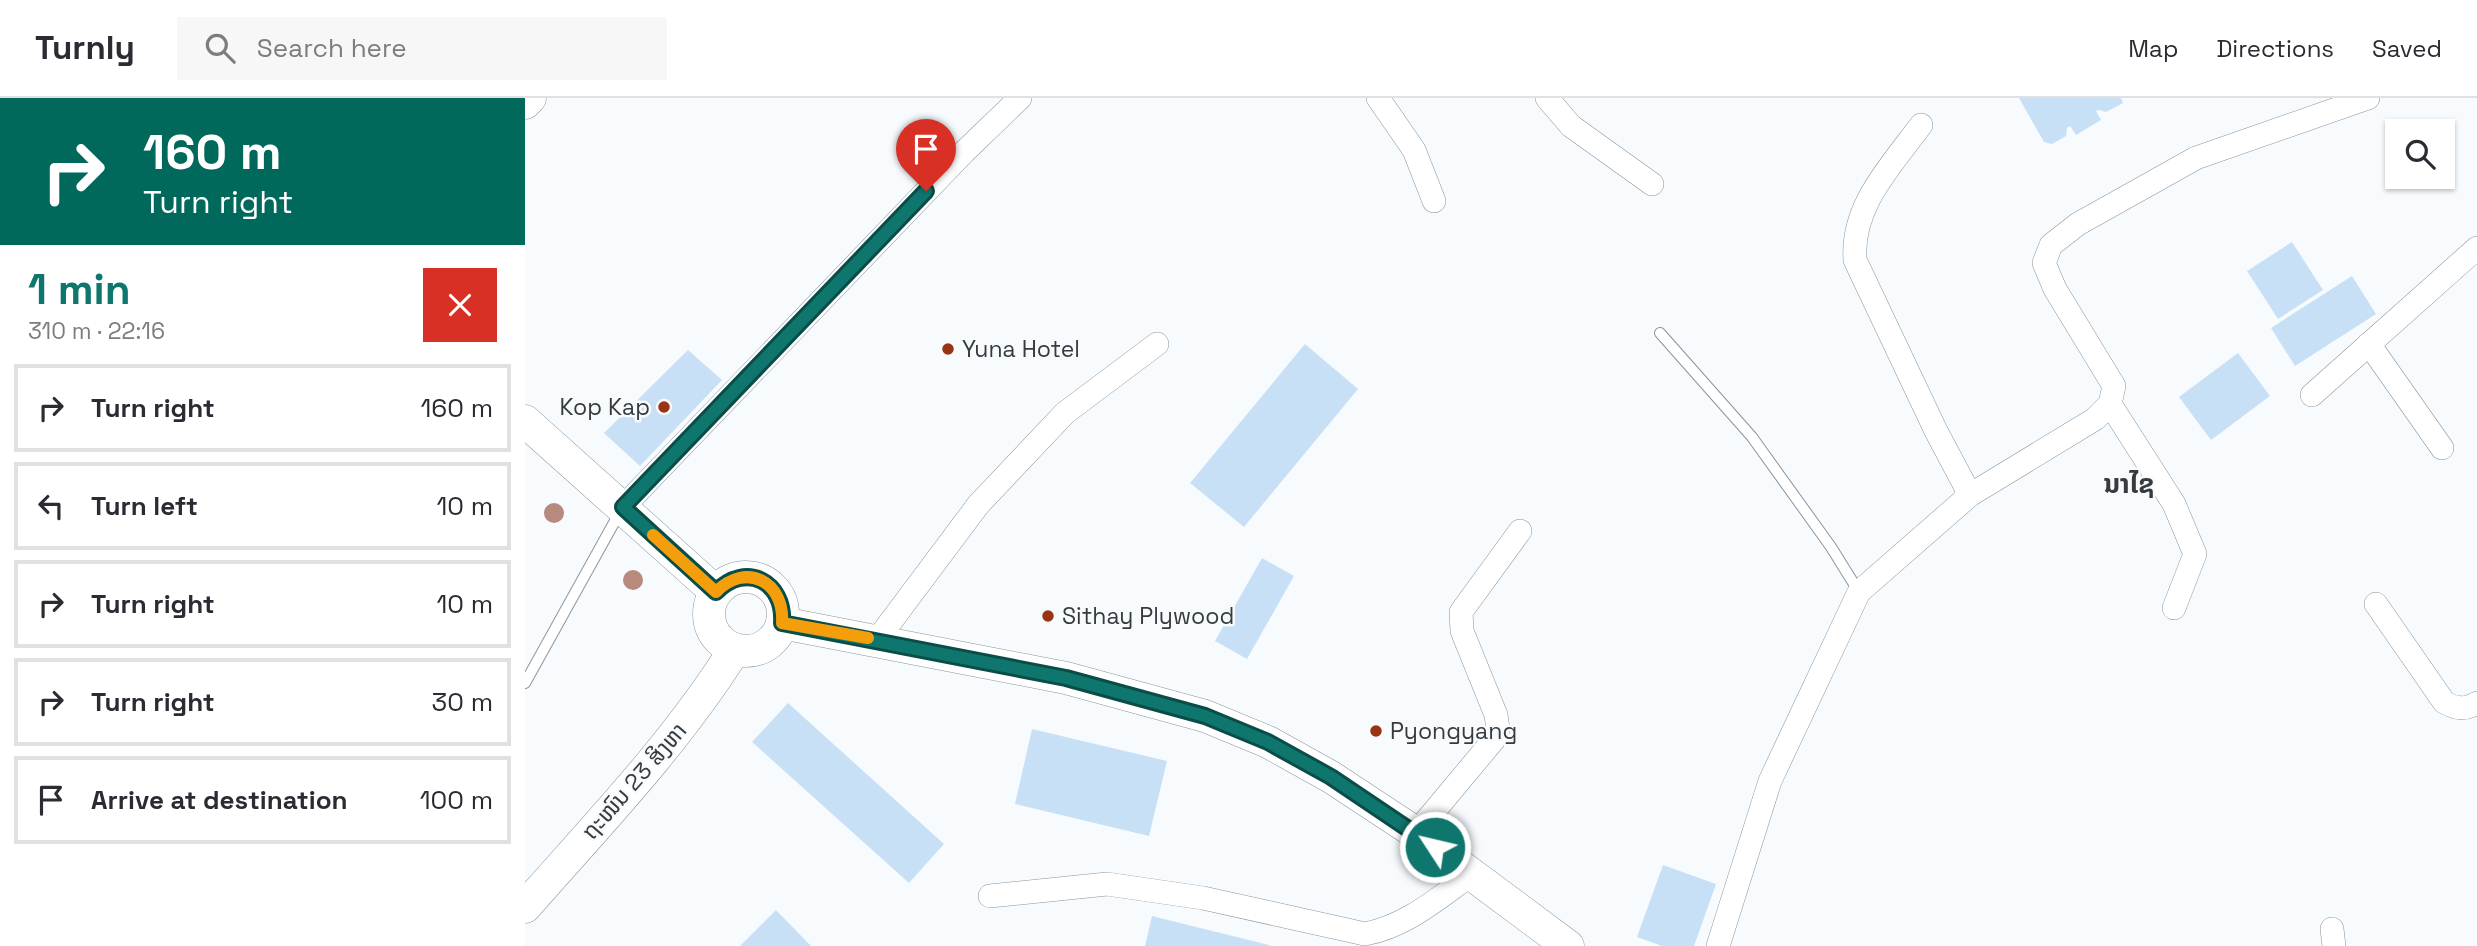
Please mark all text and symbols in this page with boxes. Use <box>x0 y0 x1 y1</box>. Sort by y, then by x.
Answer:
search box <box>177 17 667 80</box>
text: Turnly <box>35 27 135 69</box>
icon: search <box>201 29 239 67</box>
text: Search here <box>257 31 407 65</box>
text: Map <box>2128 33 2178 64</box>
text: Directions <box>2216 33 2334 64</box>
text: Saved <box>2372 33 2442 64</box>
pin <box>896 119 956 191</box>
map controls <box>2385 119 2455 189</box>
button: search <box>2385 119 2455 189</box>
text: 160 m <box>143 121 281 183</box>
icon: right <box>28 126 119 217</box>
icon: arrive <box>907 130 945 168</box>
text: Turn right <box>143 182 293 222</box>
text: 1 min <box>28 263 131 316</box>
button: close <box>423 268 497 342</box>
text: 310 m · 22:16 <box>28 316 165 346</box>
place label: Yuna Hotel <box>962 334 1080 364</box>
marker: Yuna Hotel <box>940 341 956 357</box>
icon: right <box>32 389 70 427</box>
text: Turn right <box>91 391 215 425</box>
text: 160 m <box>421 391 493 425</box>
place label: Kop Kap <box>559 392 650 422</box>
marker: Kop Kap <box>656 399 672 415</box>
district label: ນາໄຊ <box>2104 467 2154 501</box>
icon: left <box>32 487 70 525</box>
text: Turn left <box>91 489 198 523</box>
text: 10 m <box>436 489 493 523</box>
icon: right <box>32 585 70 623</box>
text: Turn right <box>91 587 215 621</box>
text: 10 m <box>436 587 493 621</box>
place label: Sithay Plywood <box>1062 601 1234 631</box>
marker: Sithay Plywood <box>1040 608 1056 624</box>
icon: right <box>32 683 70 721</box>
text: Turn right <box>91 685 215 719</box>
text: 30 m <box>432 685 493 719</box>
street label: ຖະໜົນ 23 ສິງຫາ <box>575 716 693 846</box>
place label: Pyongyang <box>1390 716 1517 746</box>
marker: Pyongyang <box>1368 723 1384 739</box>
icon: arrive <box>32 781 70 819</box>
text: Arrive at destination <box>91 783 348 817</box>
text: 100 m <box>420 783 493 817</box>
position arrow <box>1398 810 1472 884</box>

